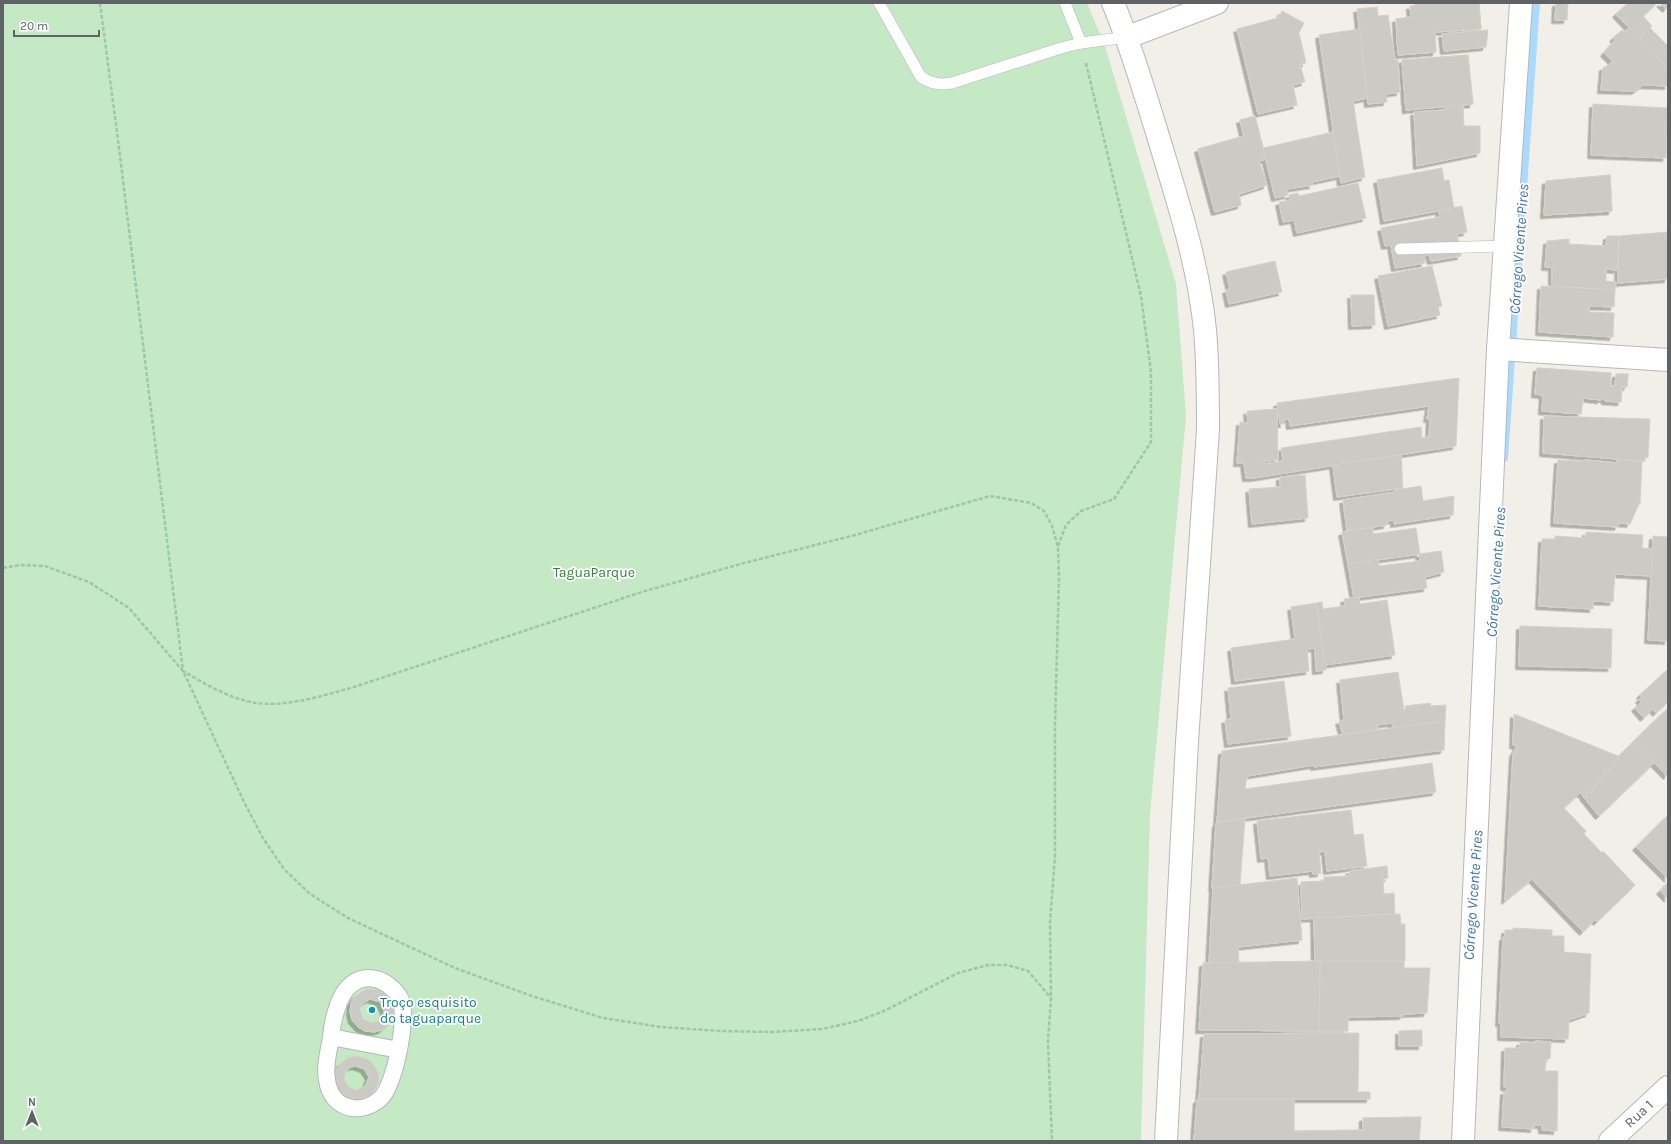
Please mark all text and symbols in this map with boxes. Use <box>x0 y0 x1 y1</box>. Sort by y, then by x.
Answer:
scale bar <box>14 12 99 38</box>
text: 20 m <box>20 19 48 33</box>
water label: Córrego Vicente Pires <box>1505 183 1533 315</box>
water label: Córrego Vicente Pires <box>1482 506 1510 638</box>
park label: TaguaParque <box>553 564 635 581</box>
water label: Córrego Vicente Pires <box>1459 829 1487 961</box>
place label: Troço esquisito do taguaparque <box>380 994 481 1027</box>
marker: Troço esquisito do taguaparque <box>367 1005 377 1015</box>
north arrow <box>12 1092 52 1132</box>
text: N <box>28 1096 36 1109</box>
street label: Rua 1 <box>1621 1097 1657 1131</box>

